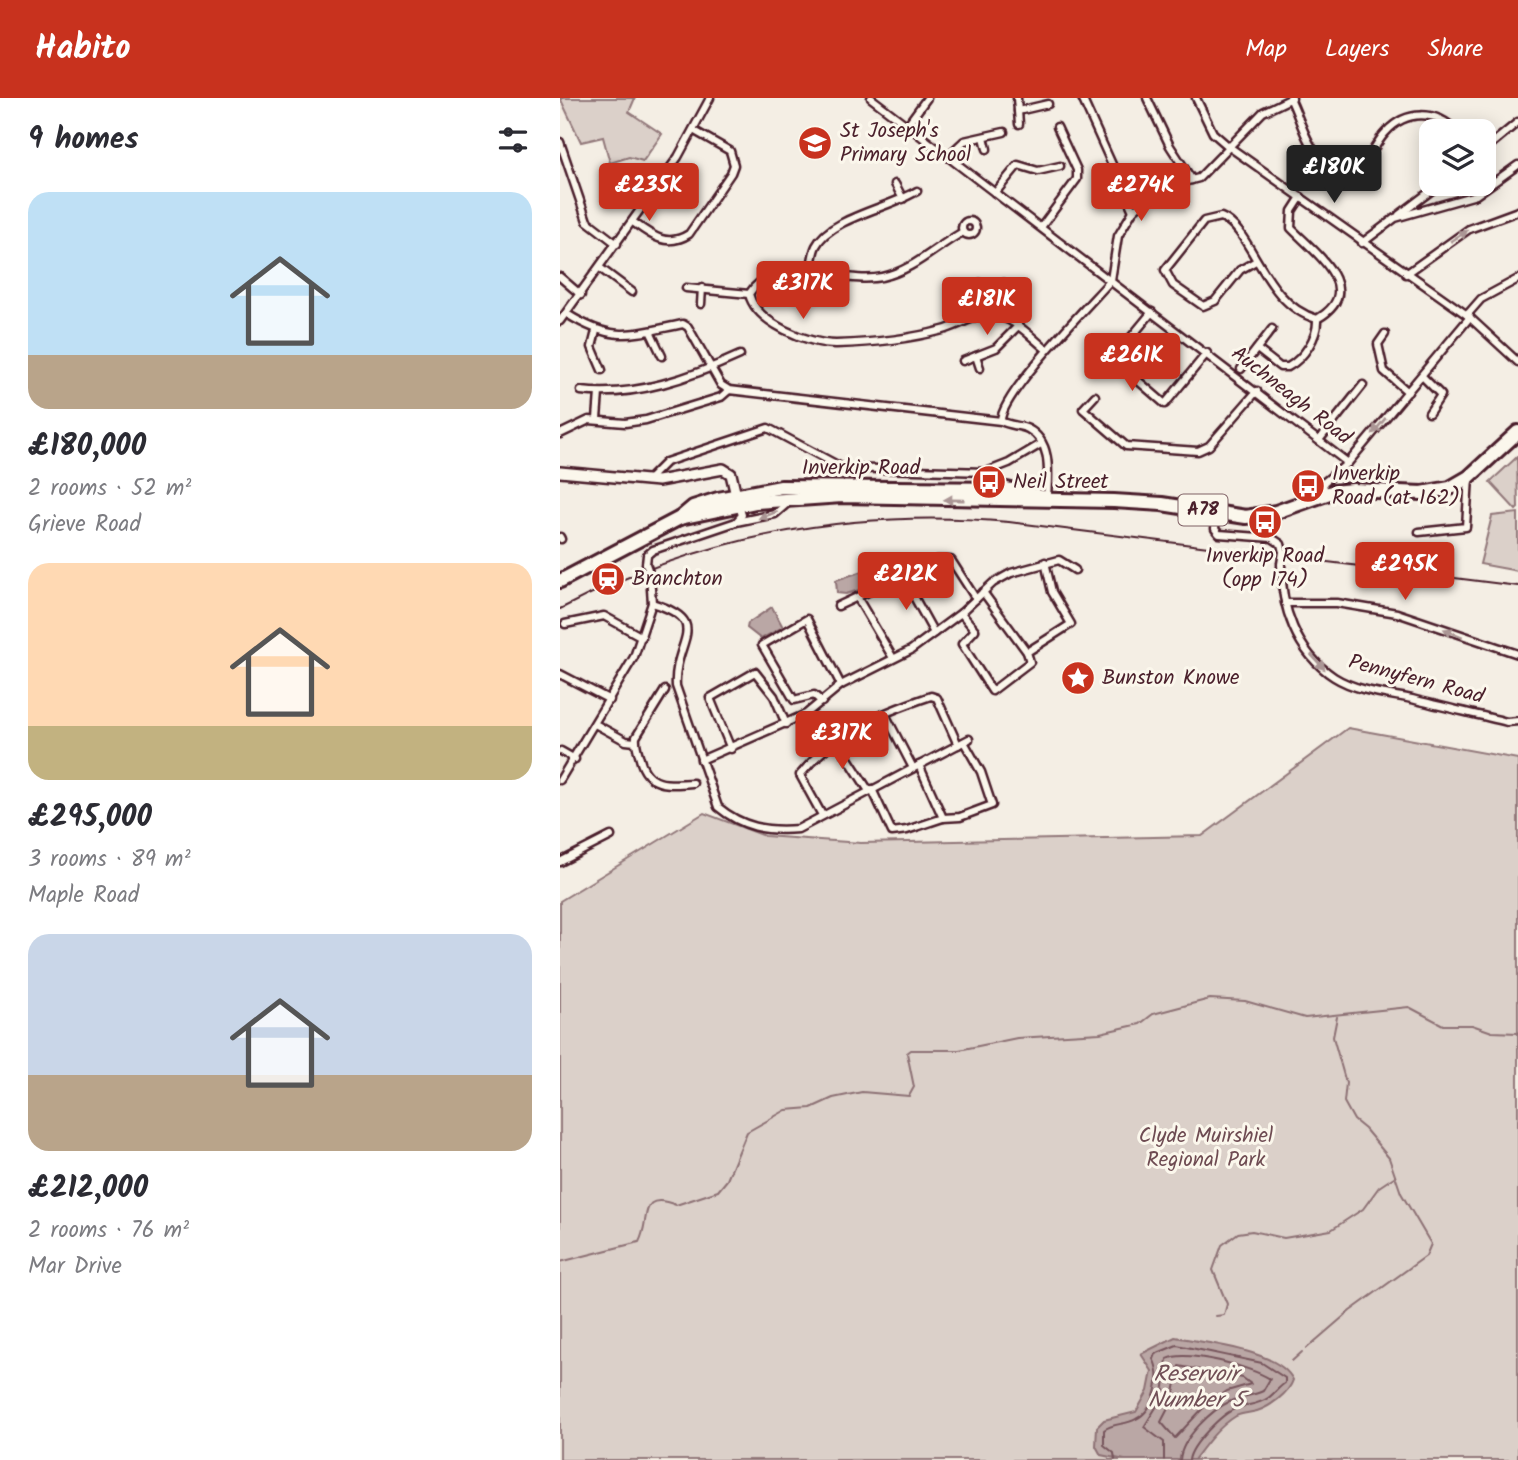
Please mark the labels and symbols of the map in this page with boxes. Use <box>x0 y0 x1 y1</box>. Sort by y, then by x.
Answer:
place label: St Joseph's Primary School <box>840 115 971 172</box>
school or university icon: St Joseph's Primary School <box>796 124 834 162</box>
pin: £180K <box>1285 146 1383 205</box>
pin: £235K <box>600 164 698 223</box>
pin: £274K <box>1092 164 1190 223</box>
one-way arrow <box>1450 229 1468 243</box>
pin: £317K <box>754 262 852 321</box>
pin: £181K <box>938 278 1036 337</box>
pin: £261K <box>1083 334 1181 393</box>
street label: Auchneagh Road <box>1223 338 1359 454</box>
one-way arrow <box>1372 418 1387 435</box>
street label: Inverkip Road <box>802 452 921 485</box>
place label: Inverkip Road (at 162) <box>1332 458 1460 515</box>
bus stop icon: Neil Street <box>970 463 1008 501</box>
place label: Neil Street <box>1013 466 1109 499</box>
bus stop icon: Inverkip Road (at 162) <box>1289 467 1327 505</box>
one-way arrow <box>943 494 965 505</box>
road number: A78 <box>1178 494 1228 526</box>
bus stop icon: Inverkip Road (opp 174) <box>1246 503 1284 541</box>
one-way arrow <box>757 510 778 521</box>
place label: Inverkip Road (opp 174) <box>1206 540 1325 597</box>
pin: £295K <box>1356 542 1454 602</box>
pin: £212K <box>857 552 955 612</box>
station icon: Branchton <box>589 560 627 598</box>
place label: Branchton <box>632 563 723 596</box>
one-way arrow <box>1442 627 1463 638</box>
street label: Pennyfern Road <box>1345 646 1488 714</box>
one-way arrow <box>1310 653 1326 671</box>
place icon: Bunston Knowe <box>1059 659 1097 697</box>
place label: Bunston Knowe <box>1102 662 1240 695</box>
pin: £317K <box>793 712 891 771</box>
park label: Clyde Muirshiel Regional Park <box>1139 1120 1273 1177</box>
water label: Reservoir Number 5 <box>1148 1357 1250 1419</box>

